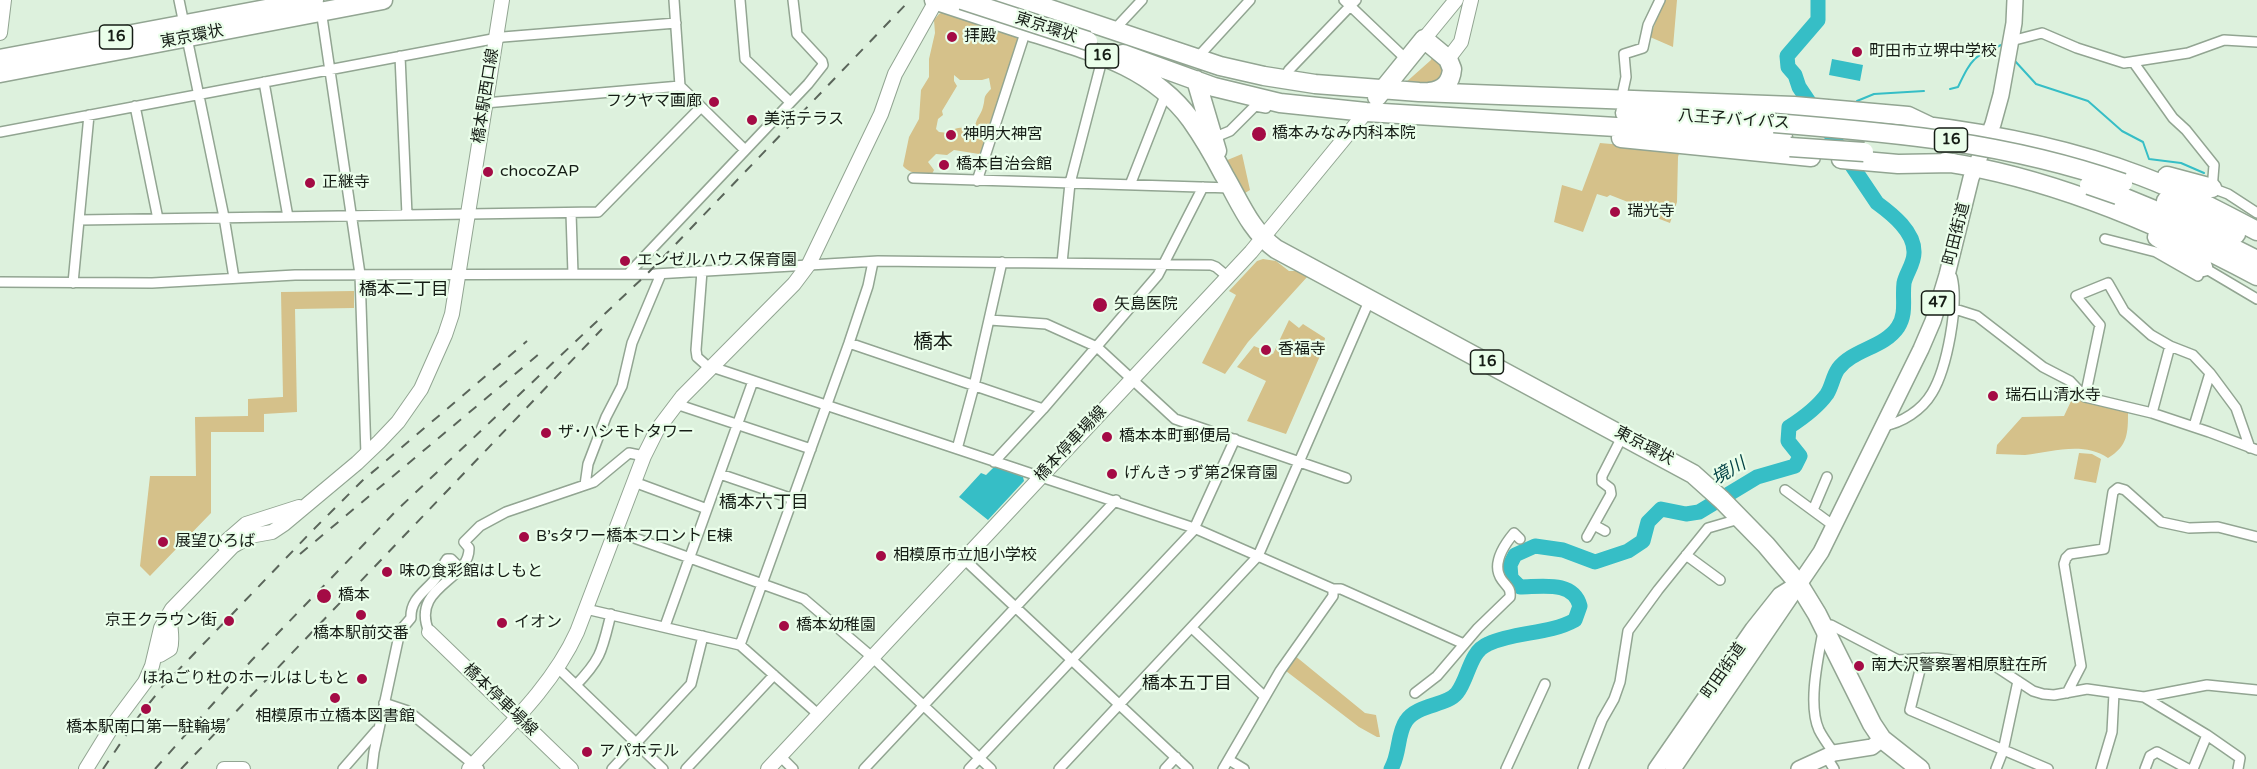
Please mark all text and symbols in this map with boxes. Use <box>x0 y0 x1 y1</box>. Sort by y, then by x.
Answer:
street label: 東京環状 <box>1013 9 1079 47</box>
street label: 東京環状 <box>159 21 225 53</box>
road number: 16 <box>100 25 132 49</box>
place label: 拝殿 <box>964 27 996 47</box>
marker: 拝殿 <box>945 30 959 44</box>
place label: 町田市立堺中学校 <box>1869 42 1997 62</box>
road number: 16 <box>1086 44 1118 68</box>
marker: 町田市立堺中学校 <box>1850 45 1864 59</box>
street label: 橋本駅西口線 <box>469 47 503 145</box>
place label: フクヤマ画廊 <box>606 92 702 112</box>
marker: フクヤマ画廊 <box>707 95 721 109</box>
street label: 八王子バイパス <box>1677 107 1791 133</box>
place label: 美活テラス <box>764 110 844 130</box>
marker: 美活テラス <box>745 113 759 127</box>
place label: 橋本みなみ内科本院 <box>1272 124 1416 144</box>
place label: 神明大神宮 <box>963 125 1043 145</box>
marker: 橋本みなみ内科本院 <box>1250 125 1268 143</box>
marker: 神明大神宮 <box>944 128 958 142</box>
road number: 16 <box>1934 128 1968 152</box>
place label: 橋本自治会館 <box>956 155 1052 175</box>
marker: 橋本自治会館 <box>937 158 951 172</box>
place label: chocoZAP <box>500 162 579 182</box>
marker: chocoZAP <box>481 165 495 179</box>
place label: 正継寺 <box>322 173 370 193</box>
marker: 正継寺 <box>303 176 317 190</box>
street label: 町田街道 <box>1940 201 1974 267</box>
place label: 瑞光寺 <box>1627 202 1675 222</box>
marker: 瑞光寺 <box>1608 205 1622 219</box>
place label: エンゼルハウス保育園 <box>637 251 797 271</box>
marker: エンゼルハウス保育園 <box>618 254 632 268</box>
district label: 橋本二丁目 <box>359 279 449 301</box>
road number: 47 <box>1922 291 1954 315</box>
place label: 矢島医院 <box>1114 295 1178 315</box>
marker: 矢島医院 <box>1091 296 1109 314</box>
district label: 橋本 <box>913 331 953 355</box>
place label: 香福寺 <box>1278 340 1326 360</box>
marker: 香福寺 <box>1259 343 1273 357</box>
road number: 16 <box>1470 350 1504 374</box>
place label: 瑞石山清水寺 <box>2005 386 2101 406</box>
marker: 瑞石山清水寺 <box>1986 389 2000 403</box>
street label: 橋本停車場線 <box>1031 402 1111 486</box>
place label: ザ･ハシモトタワー <box>558 423 694 443</box>
street label: 東京環状 <box>1611 423 1677 469</box>
marker: ザ･ハシモトタワー <box>539 426 553 440</box>
place label: 橋本本町郵便局 <box>1119 427 1231 447</box>
marker: 橋本本町郵便局 <box>1100 430 1114 444</box>
water label: 境川 <box>1708 454 1750 490</box>
place label: げんきっず第2保育園 <box>1124 464 1278 484</box>
marker: げんきっず第2保育園 <box>1105 467 1119 481</box>
district label: 橋本六丁目 <box>719 492 809 514</box>
place label: B’sタワー橋本フロント E棟 <box>536 527 733 547</box>
marker: B’sタワー橋本フロント E棟 <box>517 530 531 544</box>
place label: 展望ひろば <box>175 532 255 552</box>
marker: 展望ひろば <box>156 535 170 549</box>
place label: 相模原市立旭小学校 <box>893 546 1037 566</box>
marker: 相模原市立旭小学校 <box>874 549 888 563</box>
place label: 味の食彩館はしもと <box>399 562 543 582</box>
marker: 味の食彩館はしもと <box>380 565 394 579</box>
place label: 橋本 <box>338 586 370 606</box>
marker: 橋本 <box>315 587 333 605</box>
marker: 橋本駅前交番 <box>354 608 368 622</box>
place label: 京王クラウン街 <box>105 611 217 631</box>
place label: イオン <box>514 613 562 633</box>
marker: 京王クラウン街 <box>222 614 236 628</box>
marker: イオン <box>495 616 509 630</box>
place label: 橋本幼稚園 <box>796 616 876 636</box>
marker: 橋本幼稚園 <box>777 619 791 633</box>
place label: 橋本駅前交番 <box>313 624 409 644</box>
street label: 町田街道 <box>1698 639 1750 703</box>
place label: 南大沢警察署相原駐在所 <box>1871 656 2047 676</box>
marker: 南大沢警察署相原駐在所 <box>1852 659 1866 673</box>
street label: 橋本停車場線 <box>459 660 541 740</box>
place label: ほねごり杜のホールはしもと <box>142 669 350 689</box>
marker: ほねごり杜のホールはしもと <box>355 672 369 686</box>
district label: 橋本五丁目 <box>1142 673 1232 695</box>
marker: 相模原市立橋本図書館 <box>328 691 342 705</box>
marker: 橋本駅南口第一駐輪場 <box>139 702 153 716</box>
place label: 相模原市立橋本図書館 <box>255 707 415 727</box>
place label: 橋本駅南口第一駐輪場 <box>66 718 226 738</box>
place label: アパホテル <box>599 742 679 762</box>
marker: アパホテル <box>580 745 594 759</box>

